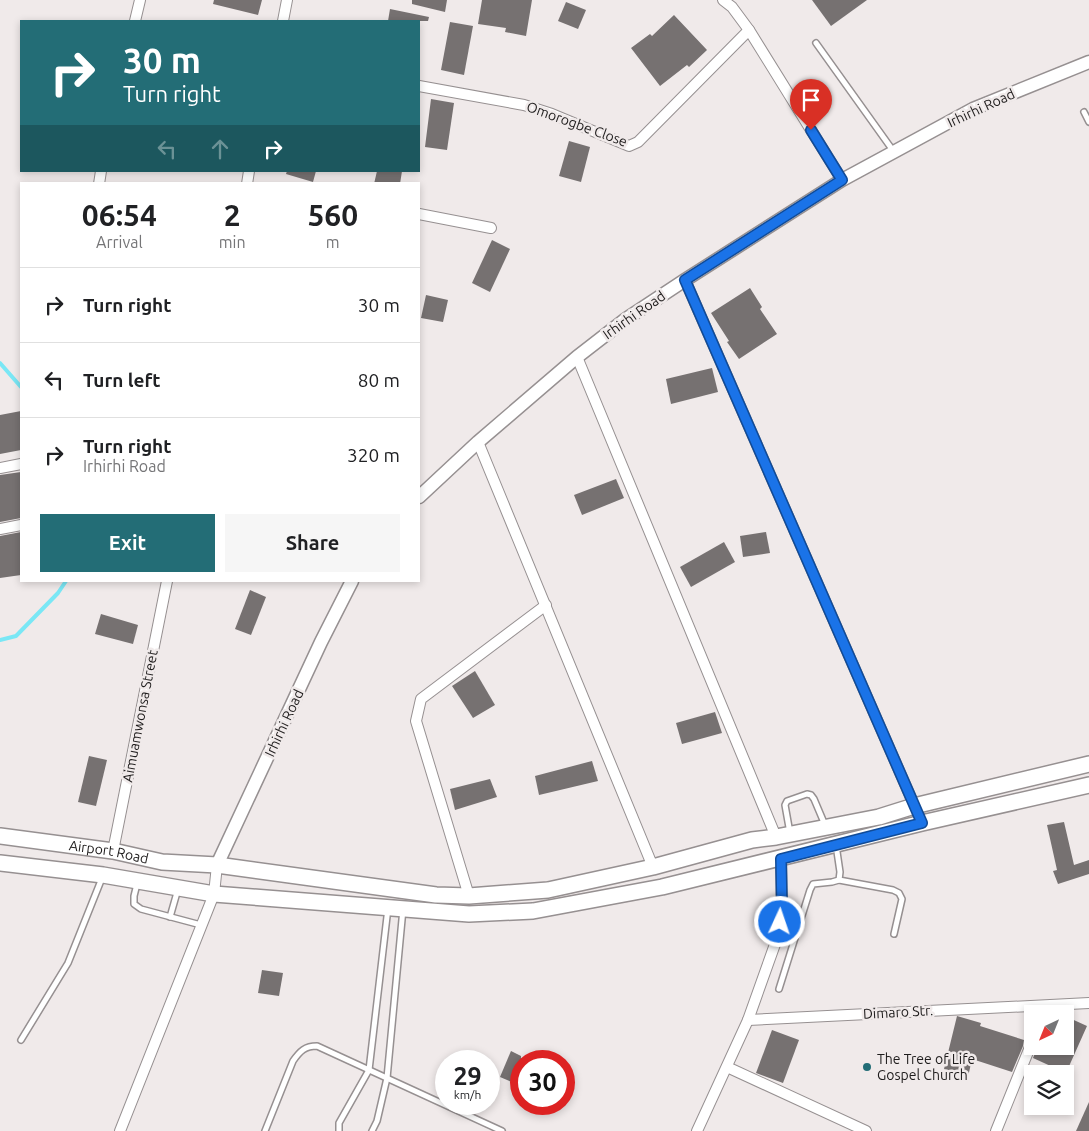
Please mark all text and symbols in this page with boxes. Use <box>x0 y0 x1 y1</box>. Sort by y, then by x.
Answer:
icon: right <box>40 40 105 105</box>
text: 30 m <box>123 40 201 80</box>
pin <box>790 79 832 130</box>
text: Turn right <box>123 81 221 106</box>
street label: Irhirhi Road <box>945 85 1017 131</box>
icon: arrive <box>797 86 825 114</box>
street label: Omorogbe Close <box>524 98 630 150</box>
icon: left <box>153 135 181 163</box>
icon: ahead <box>206 135 234 163</box>
icon: right <box>259 135 287 163</box>
text: 06:54 <box>82 198 157 232</box>
text: 2 <box>224 198 241 232</box>
text: 560 <box>307 198 358 232</box>
text: Arrival <box>96 233 143 251</box>
text: min <box>219 233 246 251</box>
text: m <box>326 233 340 251</box>
street label: Irhirhi Road <box>600 288 668 342</box>
icon: right <box>40 291 68 319</box>
text: Turn right <box>83 294 171 316</box>
text: 30 m <box>358 294 400 316</box>
icon: left <box>40 366 68 394</box>
text: Turn left <box>83 369 161 391</box>
text: 80 m <box>358 369 400 391</box>
text: Turn right <box>83 435 171 457</box>
icon: right <box>40 441 68 469</box>
text: 320 m <box>347 444 400 466</box>
text: Irhirhi Road <box>83 457 166 475</box>
button: Exit <box>40 514 215 572</box>
button: Share <box>225 514 400 572</box>
street label: Aimuamwonsa Street <box>119 648 161 784</box>
street label: Irhirhi Road <box>261 687 307 759</box>
street label: Airport Road <box>68 837 150 867</box>
position arrow <box>753 895 805 947</box>
street label: Dimaro Str. <box>863 1002 933 1022</box>
north arrow <box>1024 1005 1074 1055</box>
map controls <box>1024 1005 1074 1115</box>
speed limit sign: 30 <box>510 1050 575 1115</box>
place label: The Tree of Life Gospel Church <box>877 1051 975 1083</box>
marker: The Tree of Life Gospel Church <box>861 1061 873 1073</box>
text: 29 <box>453 1062 482 1090</box>
button: layers <box>1024 1065 1074 1115</box>
text: km/h <box>454 1088 481 1101</box>

